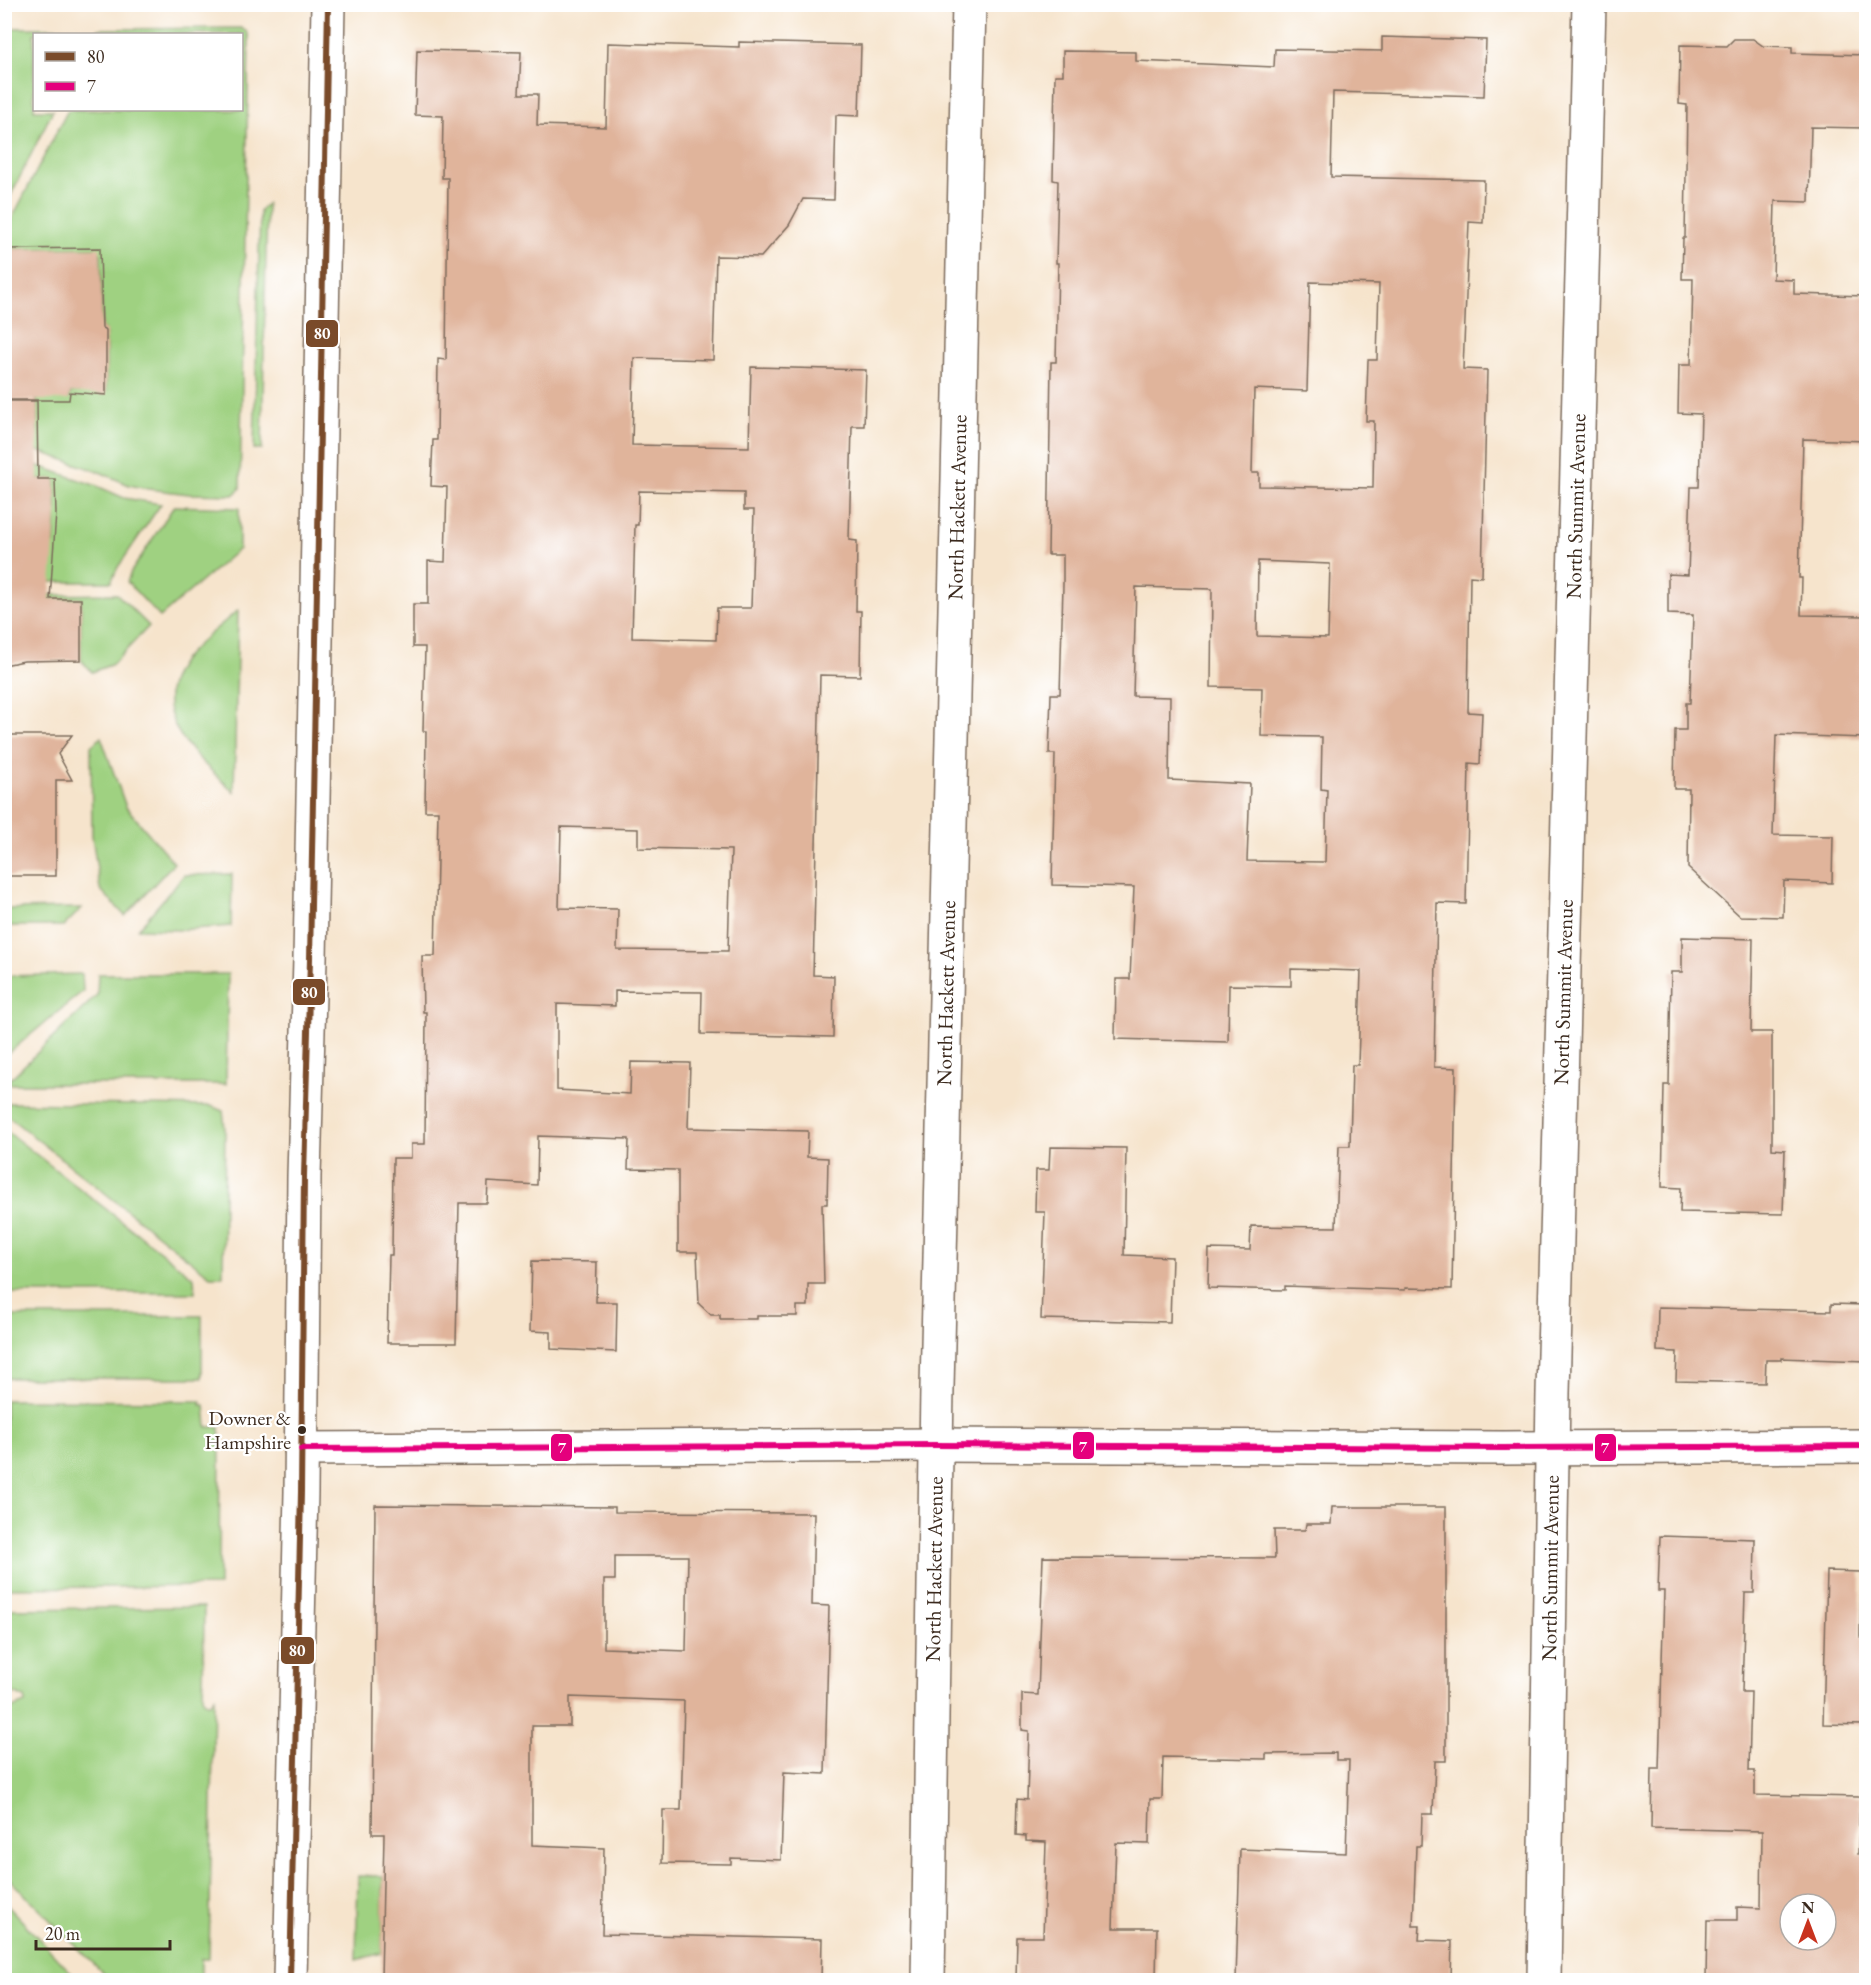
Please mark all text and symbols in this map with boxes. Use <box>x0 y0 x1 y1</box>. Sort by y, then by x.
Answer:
legend <box>33 33 243 111</box>
text: 80 <box>87 45 105 68</box>
text: 7 <box>87 75 96 98</box>
line badge: 80 <box>305 319 339 348</box>
text: 80 <box>314 323 331 344</box>
street label: North Summit Avenue <box>1560 413 1591 599</box>
street label: North Hackett Avenue <box>941 414 973 600</box>
street label: North Summit Avenue <box>1547 899 1579 1085</box>
street label: North Hackett Avenue <box>930 900 961 1086</box>
line badge: 80 <box>292 978 326 1006</box>
text: 80 <box>301 982 318 1003</box>
place label: Downer & Hampshire <box>205 1405 291 1455</box>
marker: Downer & Hampshire <box>296 1424 308 1436</box>
line badge: 7 <box>1072 1431 1095 1460</box>
line badge: 7 <box>550 1433 573 1462</box>
line badge: 7 <box>1594 1433 1617 1462</box>
text: 7 <box>1079 1436 1088 1457</box>
text: 7 <box>558 1437 567 1458</box>
text: 7 <box>1601 1437 1610 1458</box>
street label: North Summit Avenue <box>1535 1475 1565 1661</box>
street label: North Hackett Avenue <box>919 1476 949 1662</box>
line badge: 80 <box>280 1636 315 1665</box>
text: 80 <box>289 1640 306 1661</box>
north arrow <box>1778 1892 1838 1952</box>
text: N <box>1802 1897 1815 1918</box>
scale bar <box>36 1913 170 1951</box>
text: 20 m <box>45 1922 80 1945</box>

